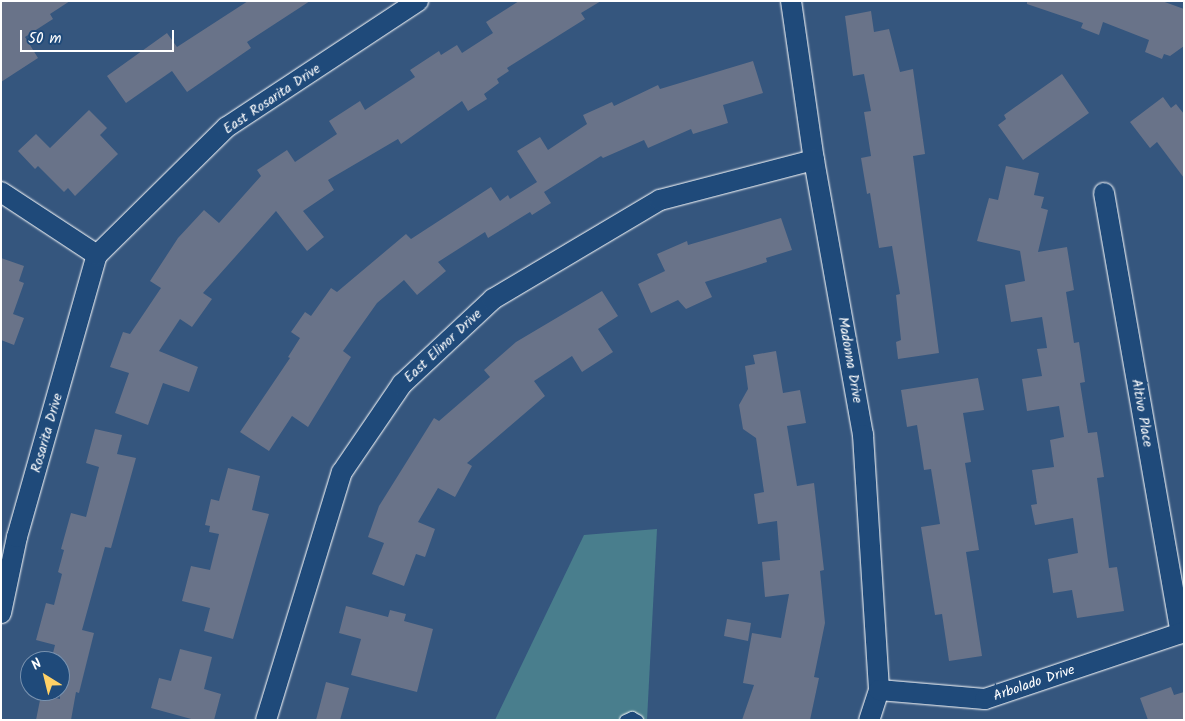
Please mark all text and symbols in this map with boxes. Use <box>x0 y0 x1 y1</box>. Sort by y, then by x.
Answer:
scale bar <box>22 20 176 52</box>
text: 50 m <box>28 27 62 51</box>
street label: East Rosarita Drive <box>220 60 324 138</box>
street label: East Elinor Drive <box>401 306 485 386</box>
street label: Madonna Drive <box>834 316 866 404</box>
street label: Altivo Place <box>1128 378 1156 448</box>
street label: Rosarita Drive <box>28 391 66 475</box>
north arrow <box>20 651 70 701</box>
text: N <box>27 653 47 676</box>
street label: Arbolado Drive <box>991 661 1077 705</box>

